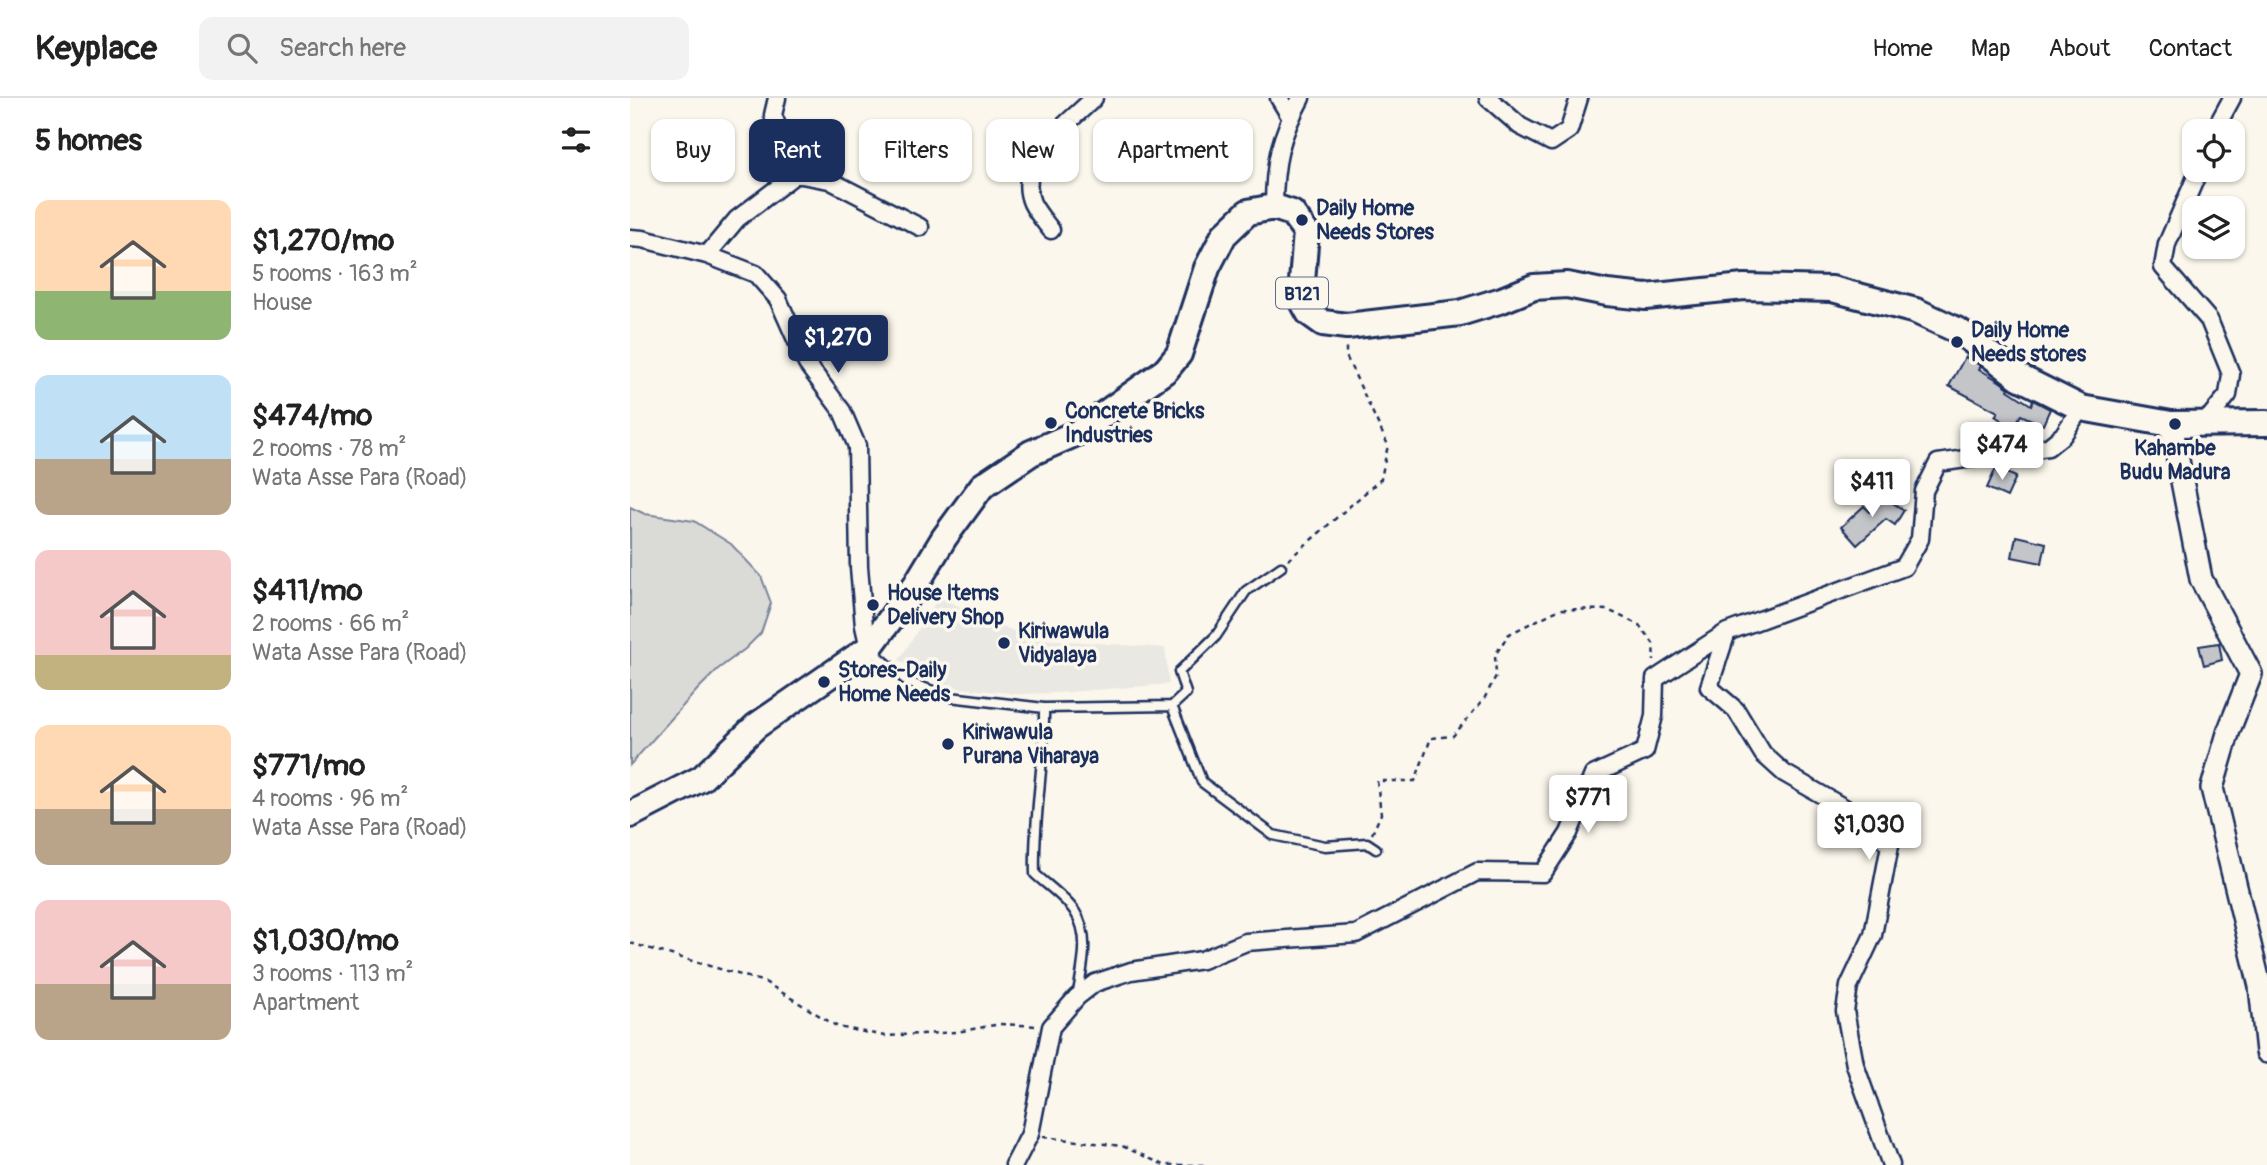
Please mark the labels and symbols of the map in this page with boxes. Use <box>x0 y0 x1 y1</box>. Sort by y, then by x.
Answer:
place label: Daily Home Needs Stores <box>1316 195 1435 246</box>
marker: Daily Home Needs Stores <box>1294 212 1310 228</box>
road number: B121 <box>1276 278 1328 308</box>
pin: $1,270 <box>781 316 895 375</box>
place label: Daily Home Needs stores <box>1971 317 2087 368</box>
marker: Daily Home Needs stores <box>1949 334 1965 350</box>
place label: Concrete Bricks Industries <box>1065 398 1205 449</box>
marker: Concrete Bricks Industries <box>1043 415 1059 431</box>
marker: Kahambe Budu Madura <box>2167 416 2183 432</box>
pin: $474 <box>1961 422 2043 482</box>
place label: Kahambe Budu Madura <box>2120 435 2231 486</box>
pin: $411 <box>1831 460 1913 519</box>
place label: House Items Delivery Shop <box>887 580 1004 631</box>
marker: House Items Delivery Shop <box>865 597 881 613</box>
place label: Kiriwawula Vidyalaya <box>1018 618 1109 669</box>
marker: Kiriwawula Vidyalaya <box>996 635 1012 651</box>
place label: Stores-Daily Home Needs <box>838 657 951 708</box>
marker: Stores-Daily Home Needs <box>816 674 832 690</box>
place label: Kiriwawula Purana Viharaya <box>962 719 1099 770</box>
marker: Kiriwawula Purana Viharaya <box>940 736 956 752</box>
pin: $771 <box>1547 776 1629 835</box>
pin: $1,030 <box>1812 802 1926 862</box>

